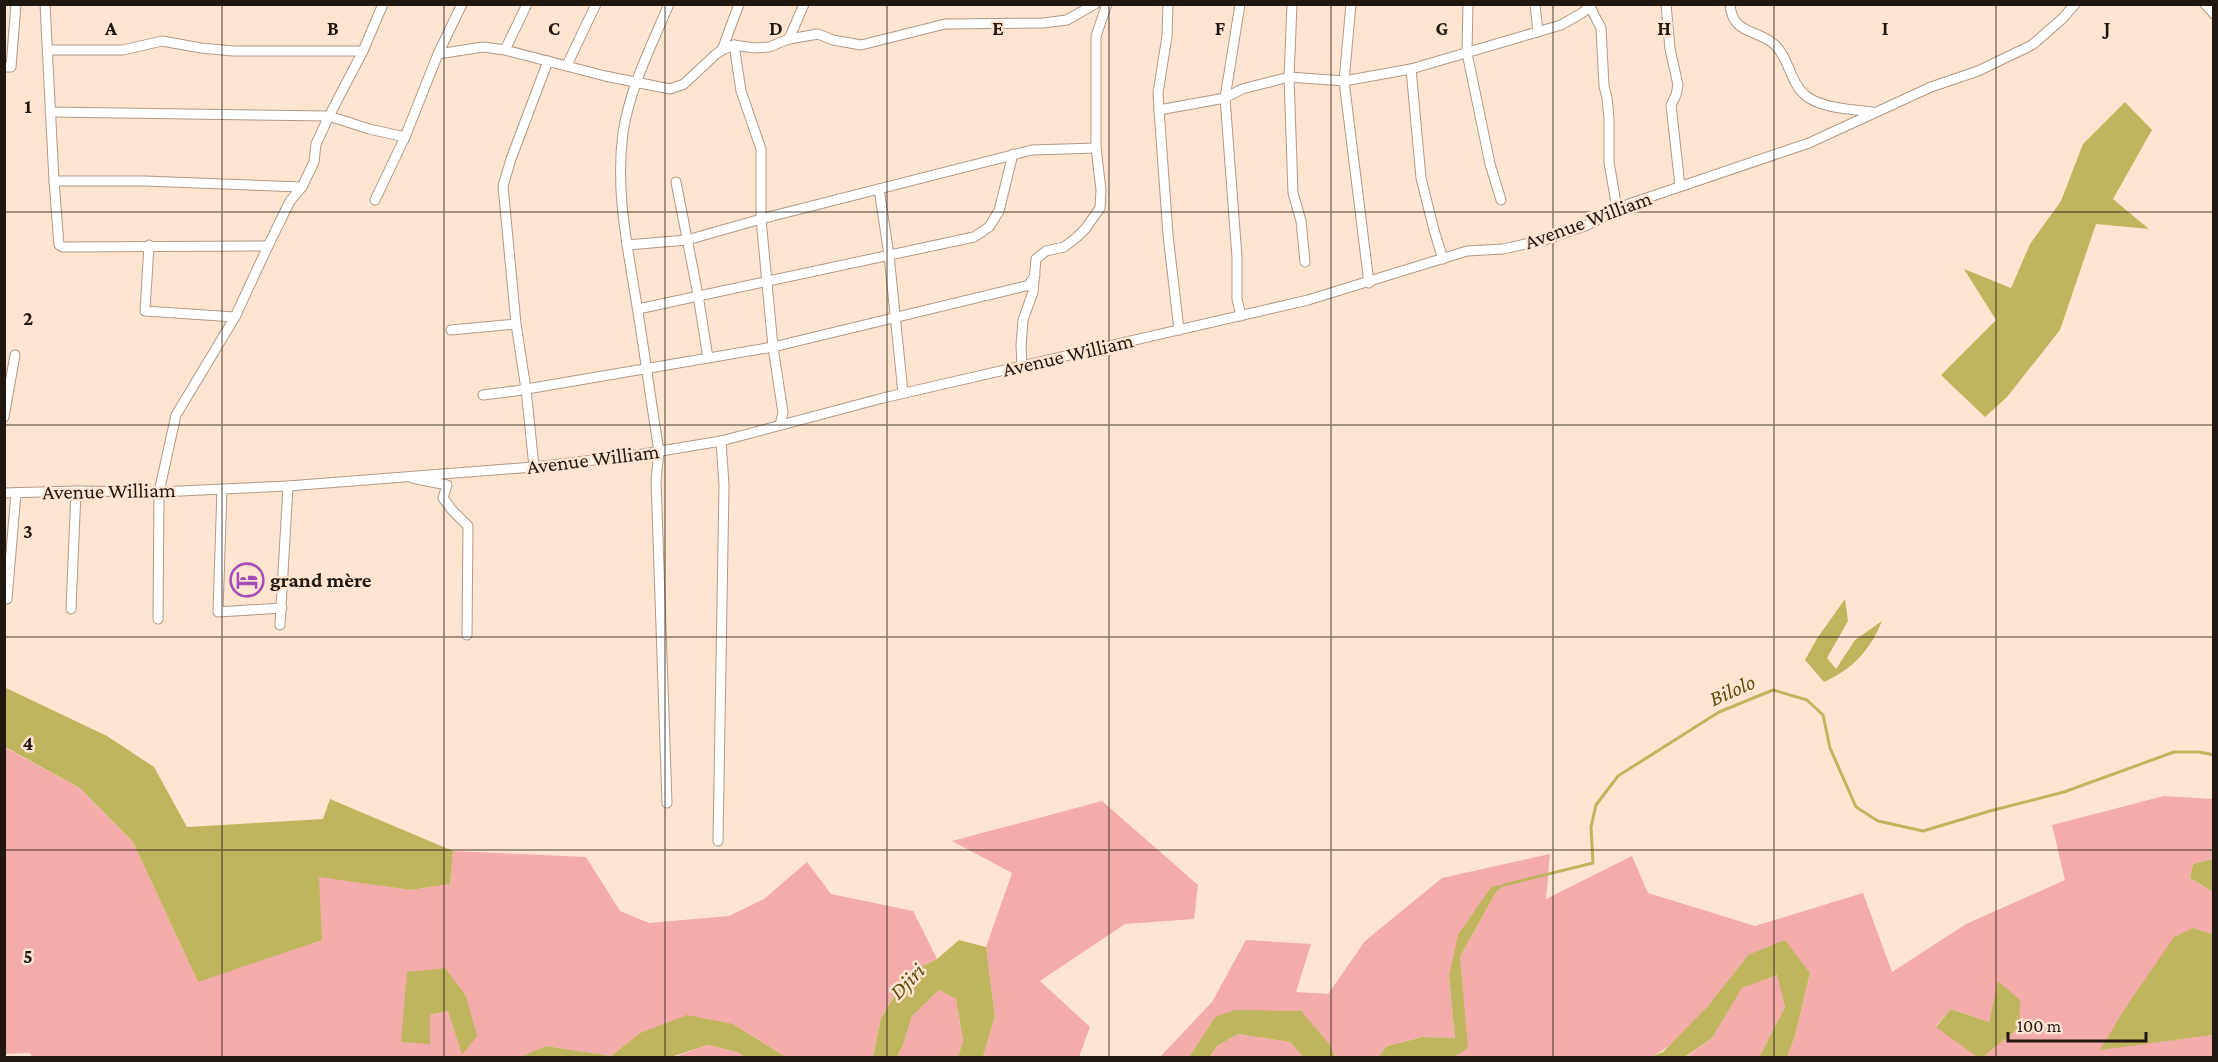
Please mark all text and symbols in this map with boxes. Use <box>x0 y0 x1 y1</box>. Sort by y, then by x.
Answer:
text: A <box>104 17 118 39</box>
text: B <box>327 17 339 39</box>
text: C <box>548 17 560 39</box>
text: D <box>769 17 783 39</box>
text: E <box>992 17 1004 39</box>
text: F <box>1215 17 1226 39</box>
text: G <box>1436 17 1449 39</box>
text: H <box>1657 17 1671 39</box>
text: I <box>1882 17 1889 39</box>
text: J <box>2102 17 2111 39</box>
text: 1 <box>24 95 32 117</box>
street label: Avenue William <box>1521 186 1655 254</box>
text: 2 <box>23 307 33 329</box>
street label: Avenue William <box>1000 328 1136 382</box>
street label: Avenue William <box>525 439 661 479</box>
street label: Avenue William <box>42 478 176 504</box>
text: 3 <box>23 520 33 542</box>
hotel icon: grand mère <box>229 562 265 598</box>
place label: grand mère <box>270 568 372 592</box>
water label: Bilolo <box>1705 669 1759 711</box>
text: 4 <box>23 732 34 754</box>
text: 5 <box>23 945 33 967</box>
water label: Djiri <box>884 958 931 1005</box>
scale bar <box>2008 1005 2146 1043</box>
text: 100 m <box>2017 1016 2062 1036</box>

